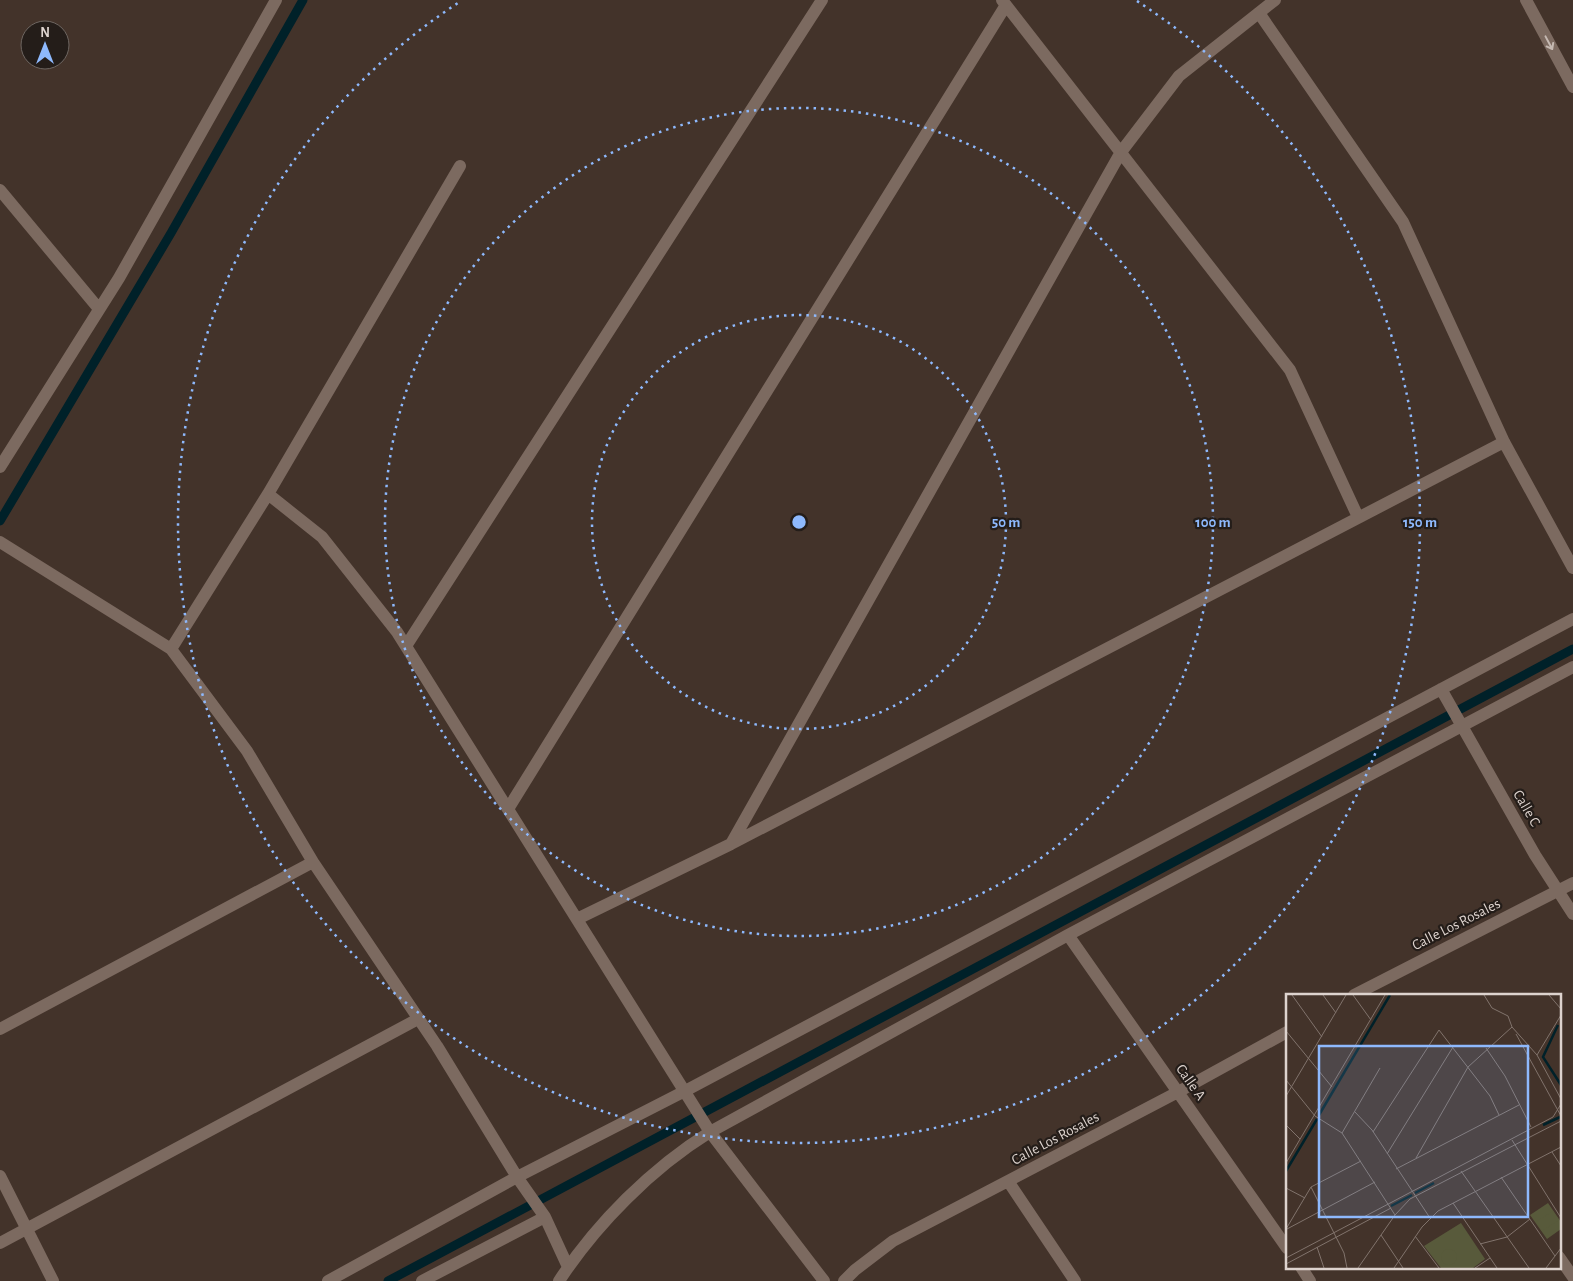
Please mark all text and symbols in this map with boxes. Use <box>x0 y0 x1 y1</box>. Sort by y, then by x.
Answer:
north arrow <box>20 20 70 70</box>
text: N <box>40 26 50 40</box>
one-way arrow <box>1545 35 1554 50</box>
centre of rings <box>790 513 808 531</box>
text: 50 m <box>992 515 1020 530</box>
text: 100 m <box>1195 515 1231 530</box>
text: 150 m <box>1403 515 1437 530</box>
street label: Calle C <box>1510 787 1543 829</box>
street label: Calle Los Rosales <box>1410 896 1503 953</box>
inset map <box>1286 994 1560 1268</box>
street label: Calle A <box>1173 1062 1208 1103</box>
street label: Calle Los Rosales <box>1009 1109 1101 1168</box>

